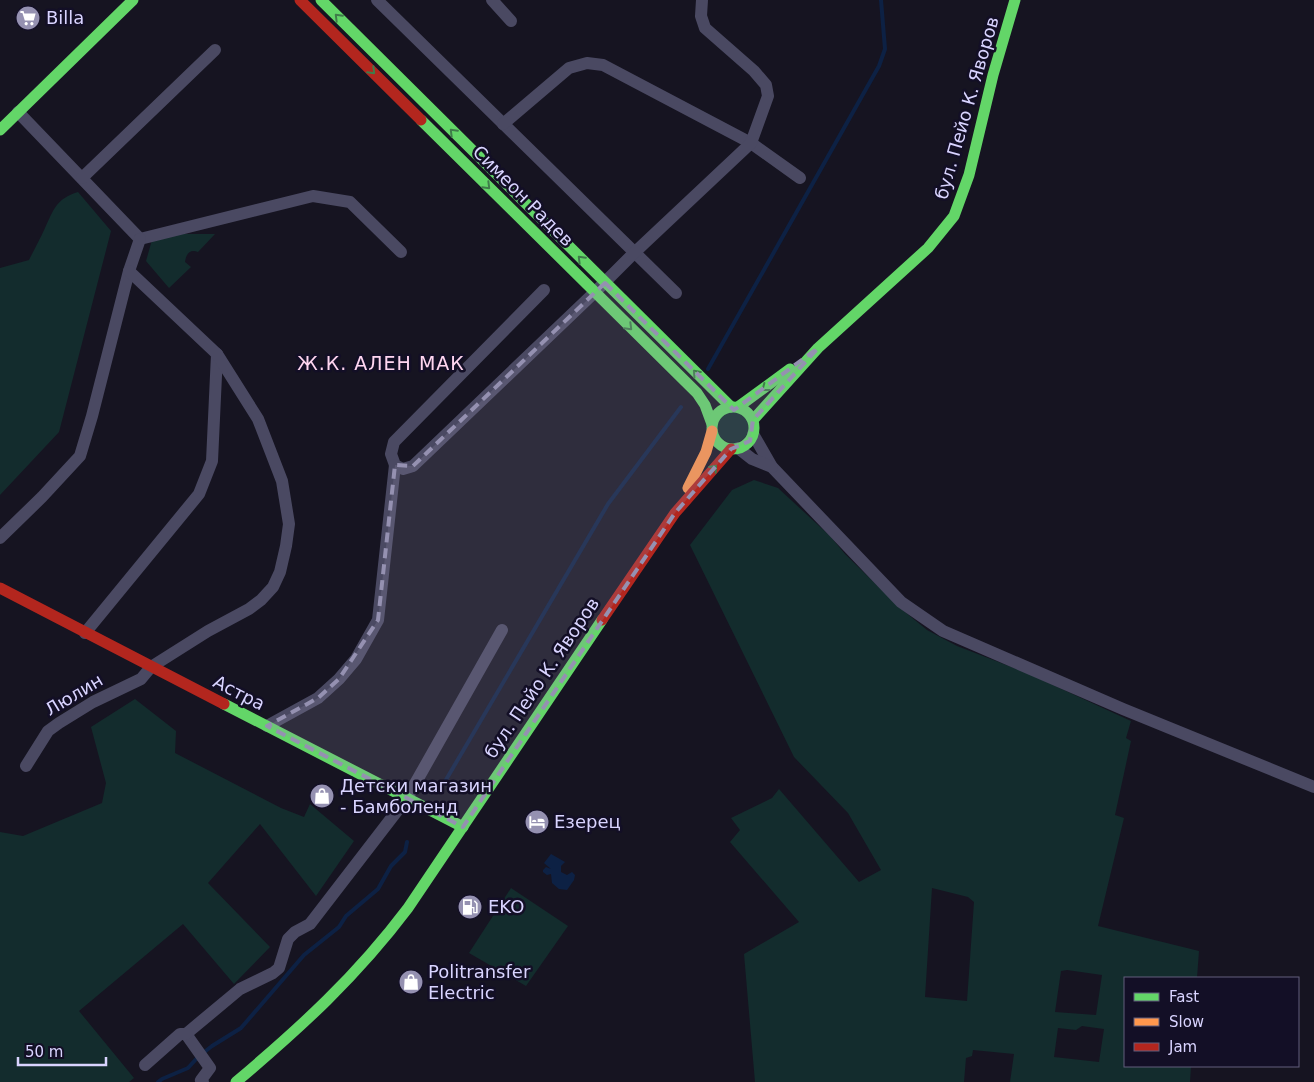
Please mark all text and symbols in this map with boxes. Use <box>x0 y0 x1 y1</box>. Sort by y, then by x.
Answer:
supermarket icon: Billa <box>15 5 41 31</box>
place label: Billa <box>46 7 84 28</box>
one-way arrow <box>335 14 344 23</box>
street label: бул. Пейо К. Яворов <box>930 14 1003 202</box>
one-way arrow <box>366 65 375 74</box>
one-way arrow <box>450 129 459 138</box>
street label: Симеон Радев <box>469 141 578 250</box>
one-way arrow <box>482 180 491 189</box>
one-way arrow <box>577 256 586 265</box>
one-way arrow <box>624 321 633 330</box>
district label: Ж.К. АЛЕН МАК <box>297 352 465 374</box>
one-way arrow <box>693 369 702 378</box>
one-way arrow <box>762 382 771 390</box>
one-way arrow <box>708 464 717 473</box>
street label: бул. Пейо К. Яворов <box>480 593 603 762</box>
street label: Люлин <box>41 669 106 720</box>
street label: Астра <box>210 671 269 714</box>
place label: Детски магазин - Бамболенд <box>340 775 492 817</box>
shop icon: Детски магазин - Бамболенд <box>309 783 335 809</box>
hotel icon: Езерец <box>524 809 550 835</box>
place label: Езерец <box>554 811 621 832</box>
fuel station icon: EKO <box>457 894 483 920</box>
place label: EKO <box>488 896 524 917</box>
place label: Politransfer Electric <box>428 961 531 1003</box>
shop icon: Politransfer Electric <box>398 969 424 995</box>
legend <box>1124 977 1299 1067</box>
text: Fast <box>1169 988 1199 1006</box>
text: Slow <box>1169 1013 1204 1031</box>
scale bar <box>18 1034 105 1066</box>
text: Jam <box>1168 1038 1197 1056</box>
text: 50 m <box>25 1043 63 1061</box>

